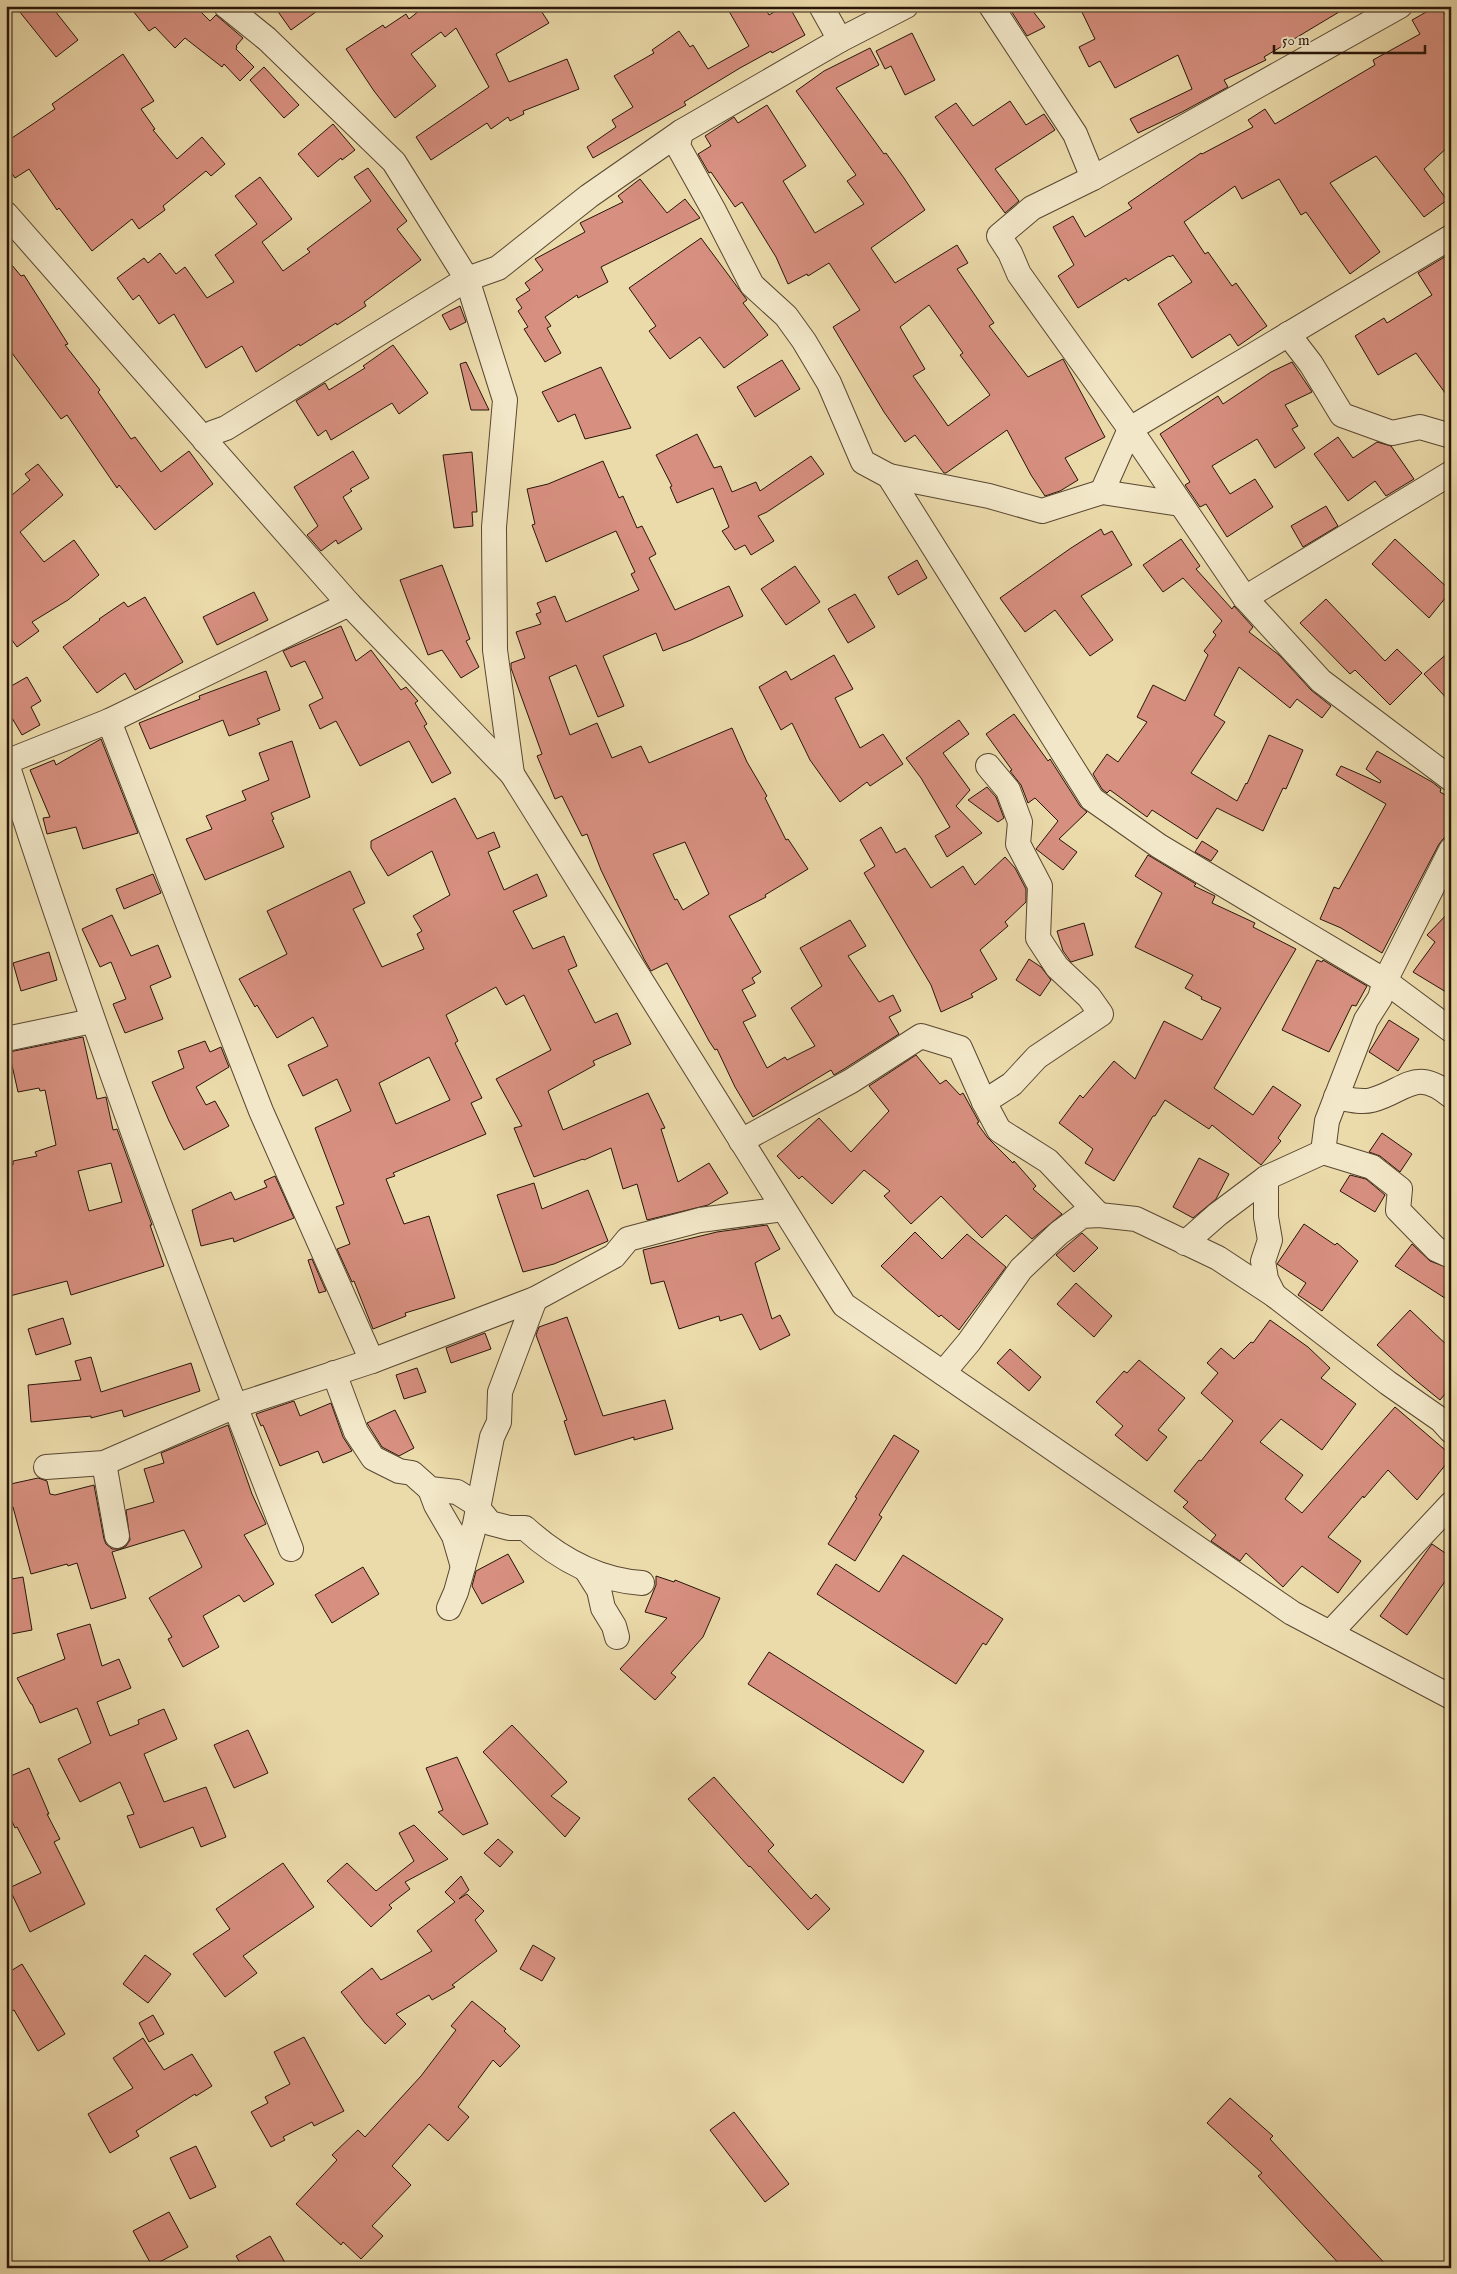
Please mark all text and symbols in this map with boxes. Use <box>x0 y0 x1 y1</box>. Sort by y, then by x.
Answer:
scale bar <box>1274 22 1426 54</box>
text: 50 m <box>1282 31 1310 50</box>

